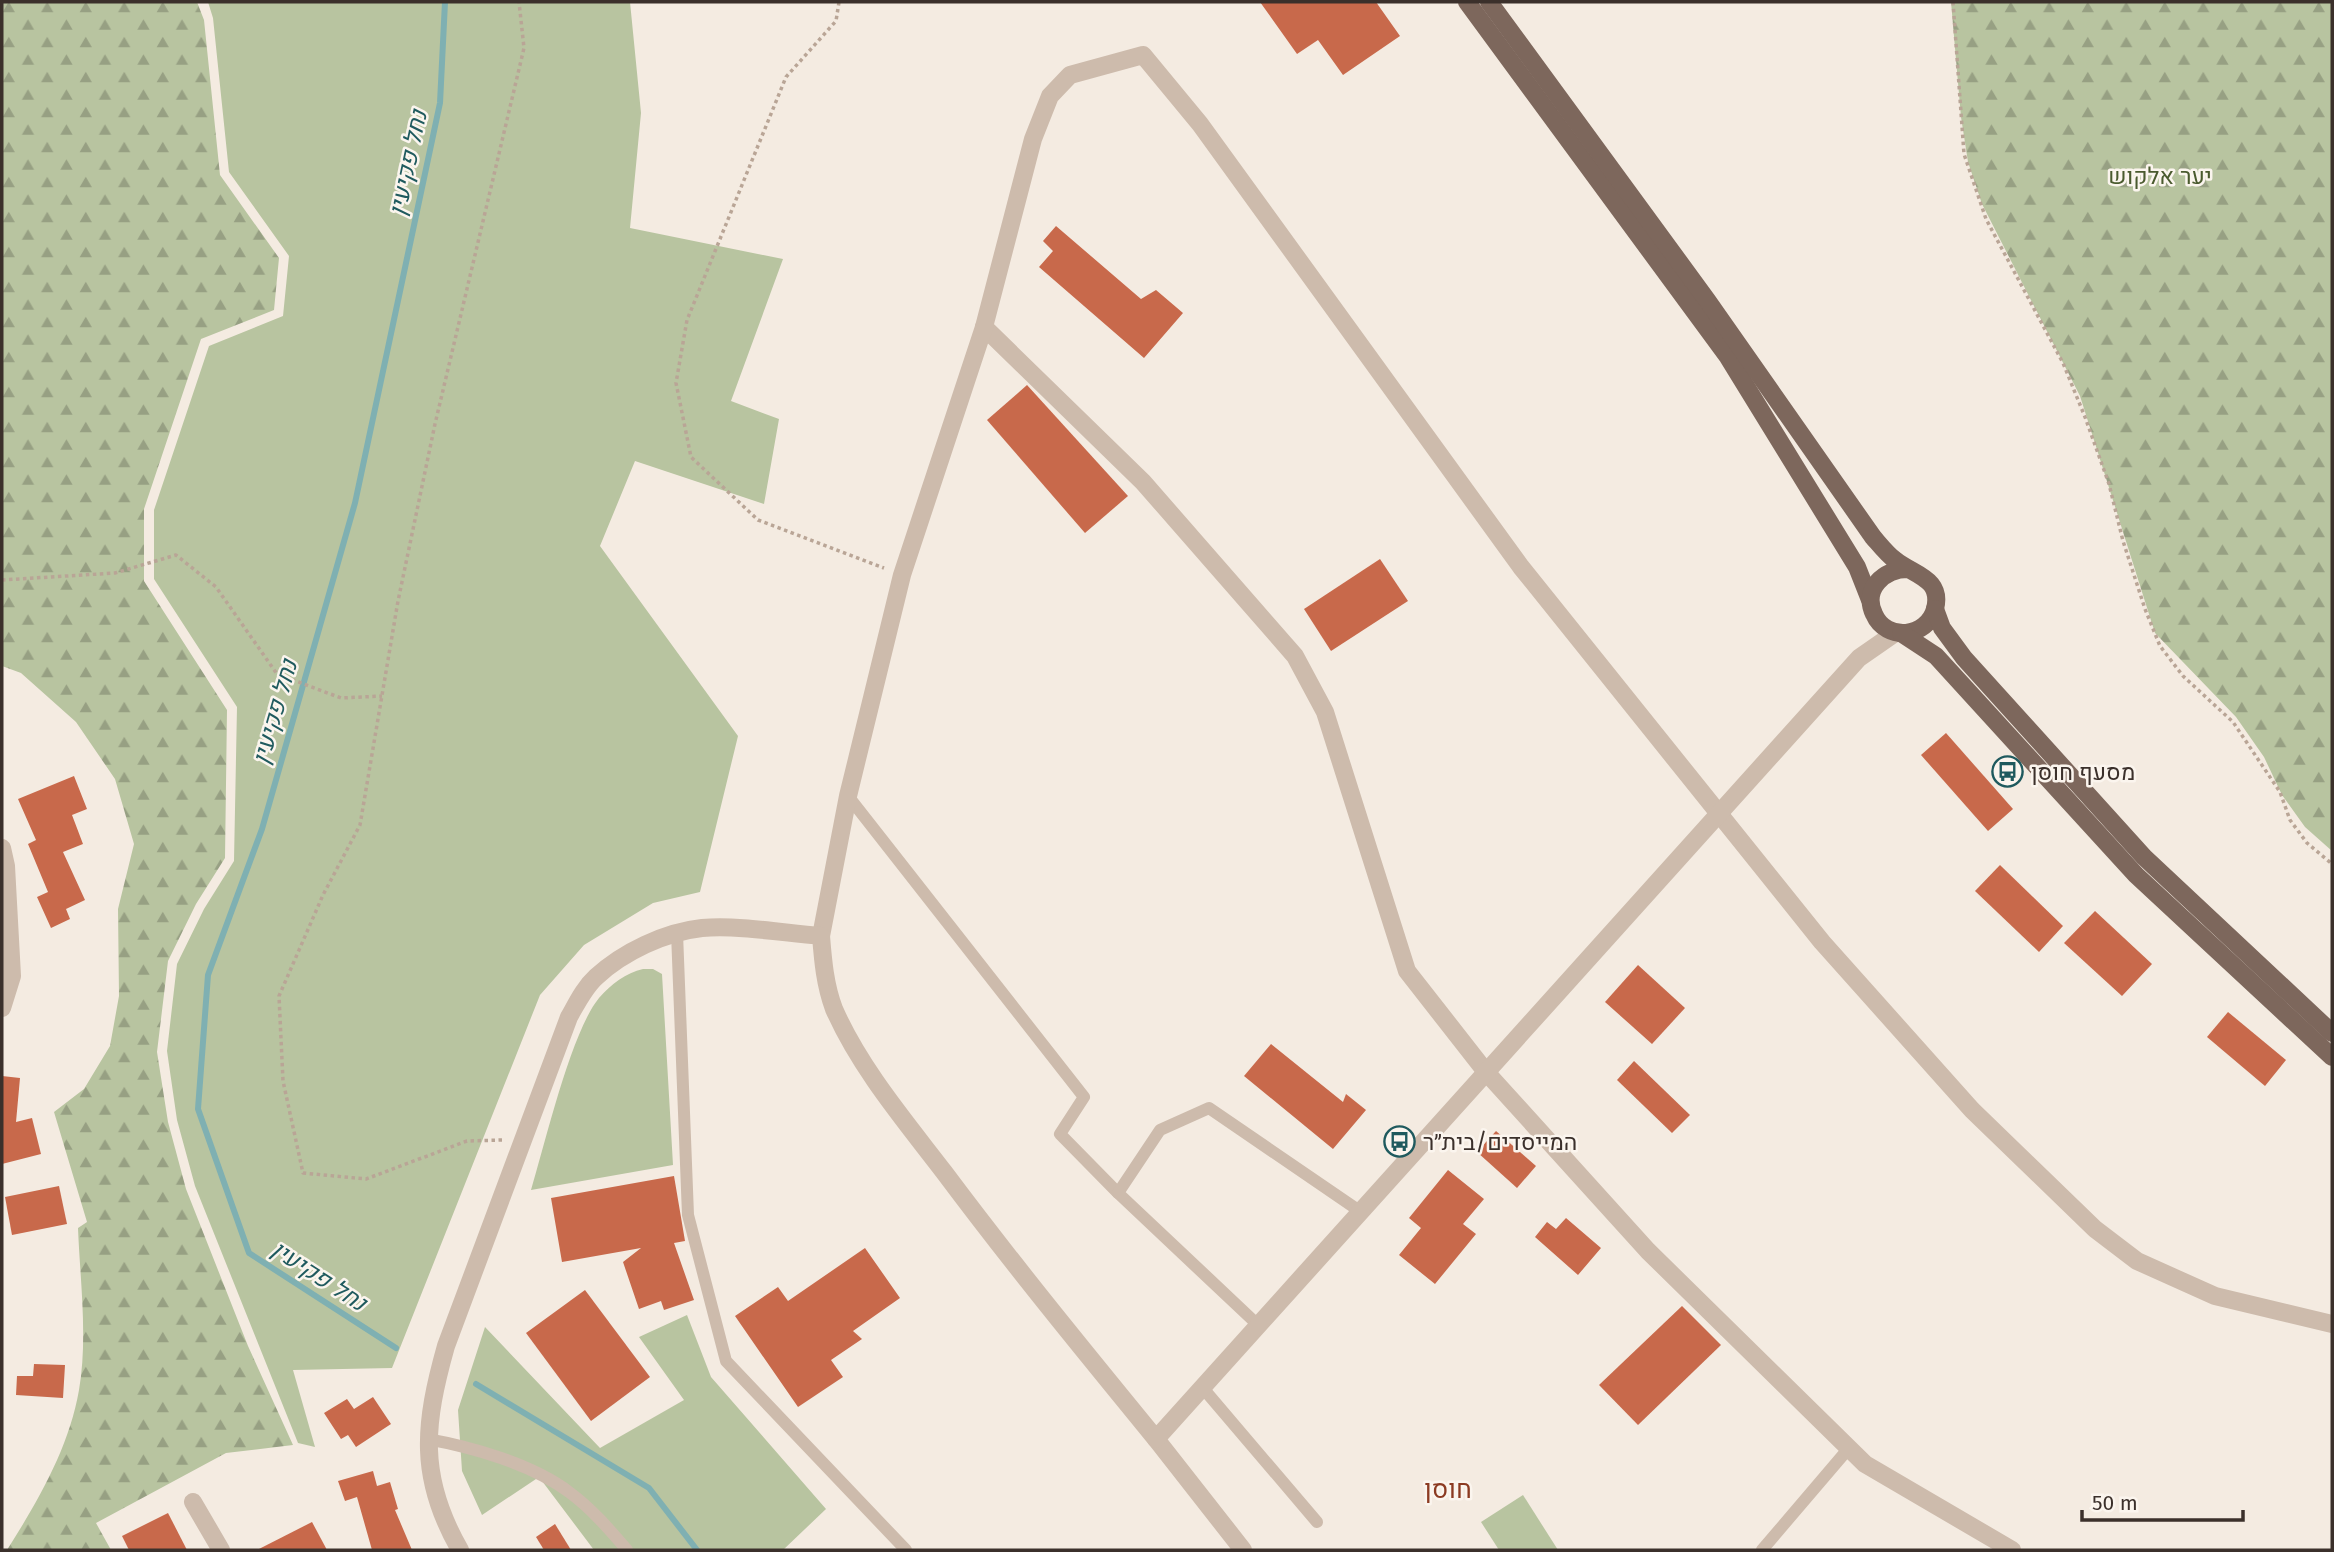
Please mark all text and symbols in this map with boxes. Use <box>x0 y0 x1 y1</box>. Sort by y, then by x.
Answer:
water label: נחל פקיעין <box>383 105 433 218</box>
park label: יער אלקוש <box>2108 162 2212 190</box>
water label: נחל פקיעין <box>247 654 304 767</box>
bus stop icon: מסעף חוסן <box>1991 755 2025 789</box>
place label: מסעף חוסן <box>2031 758 2135 786</box>
bus stop icon: המייסדים/בית״ר <box>1383 1125 1417 1159</box>
place label: המייסדים/בית״ר <box>1423 1128 1577 1156</box>
water label: נחל פקיעין <box>266 1235 373 1318</box>
district label: חוסן <box>1424 1474 1472 1505</box>
scale bar <box>2082 1478 2243 1522</box>
text: 50 m <box>2092 1490 2138 1516</box>

